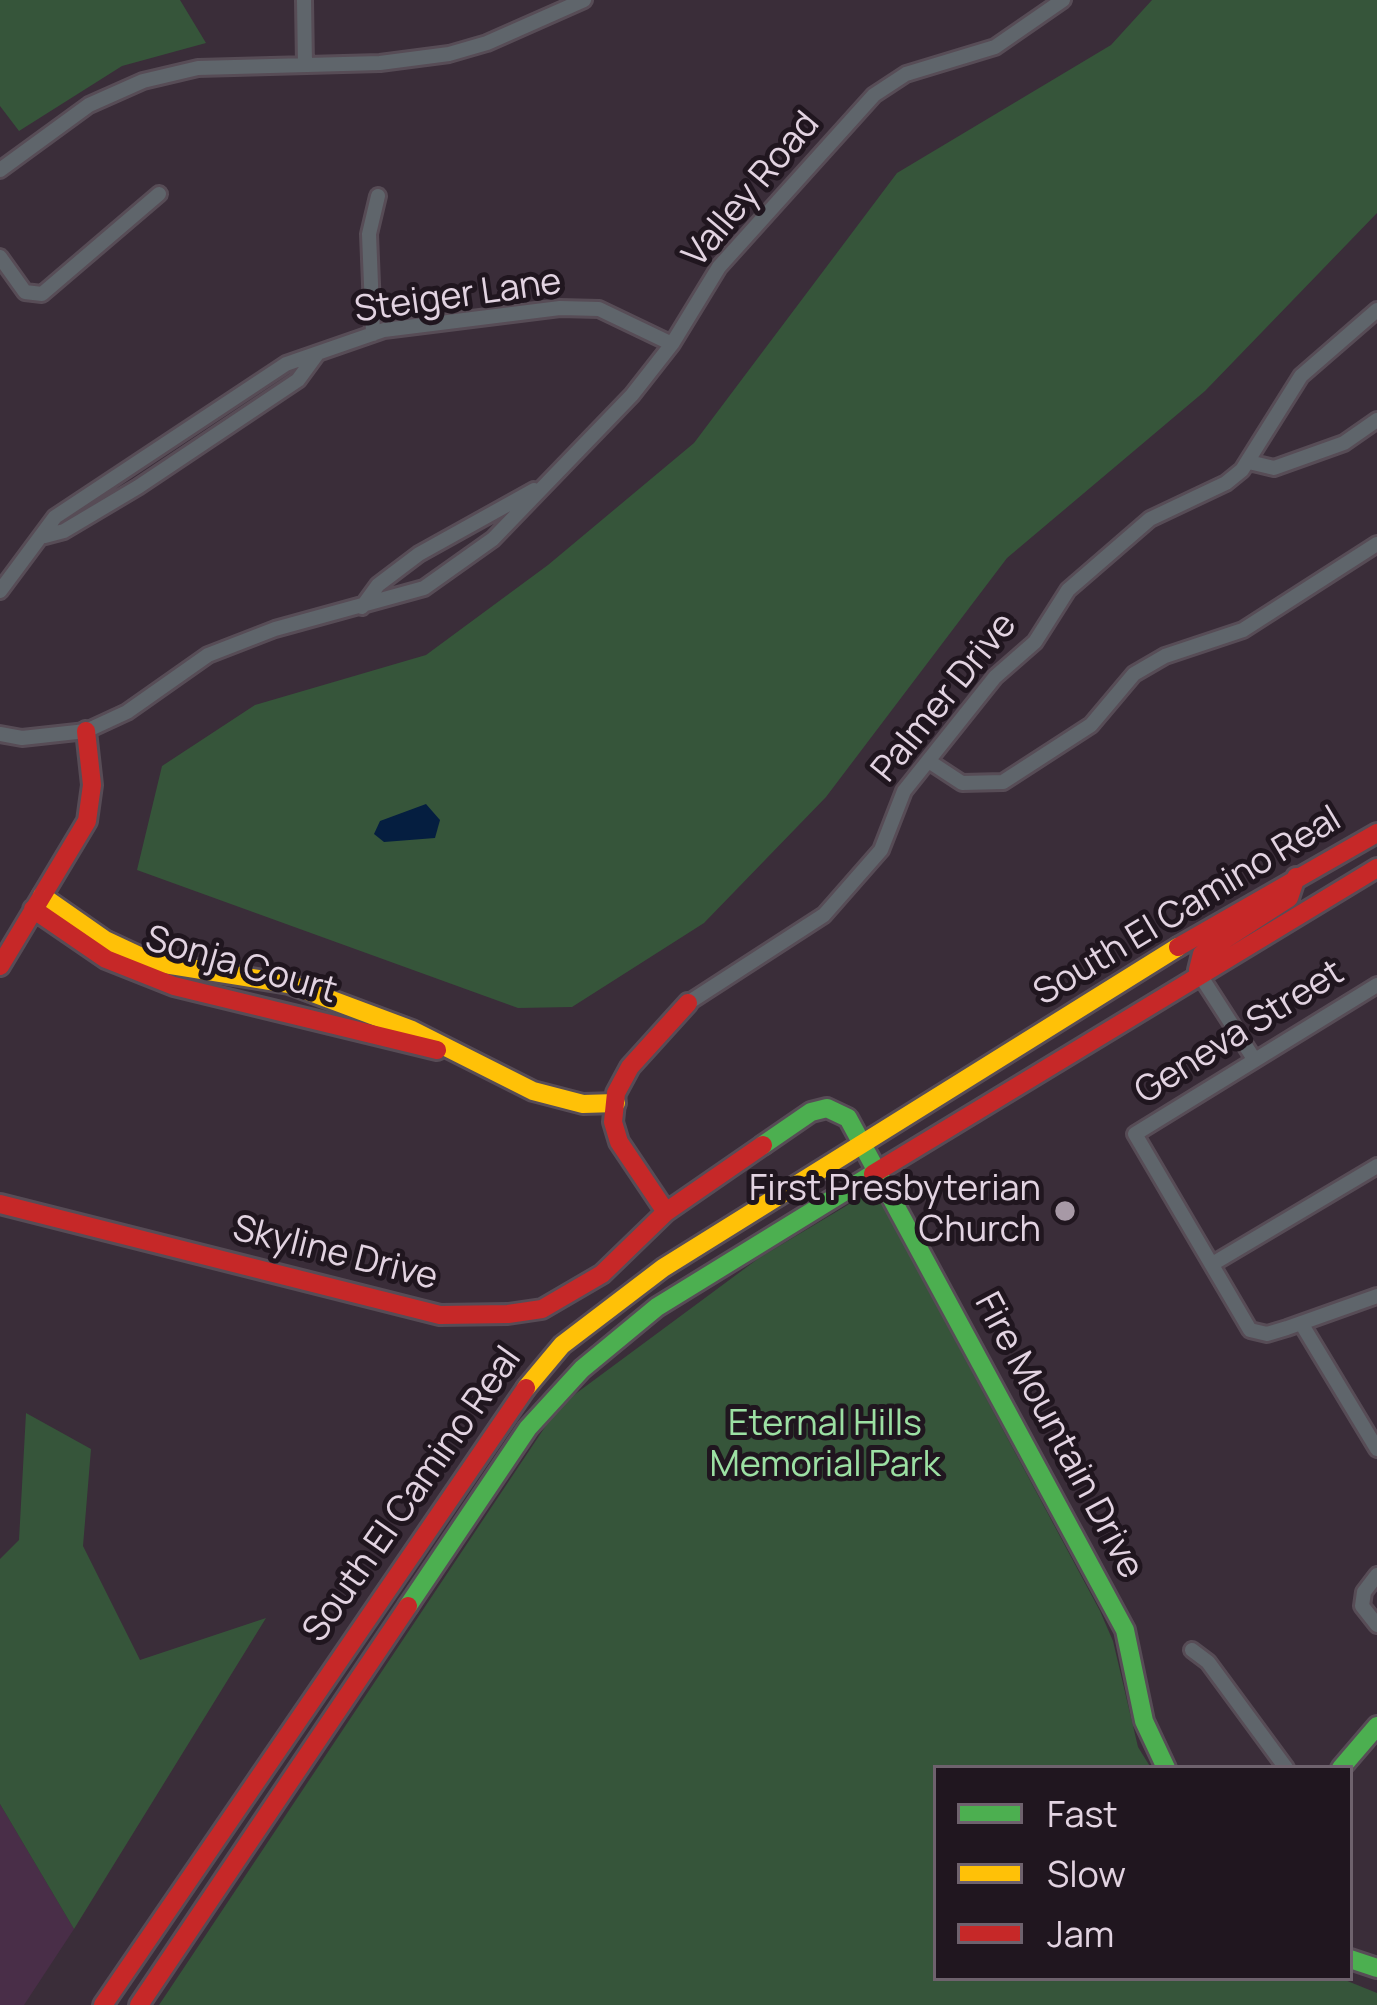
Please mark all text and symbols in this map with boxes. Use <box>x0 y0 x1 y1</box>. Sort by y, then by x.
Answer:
street label: Valley Road <box>675 104 829 276</box>
street label: Steiger Lane <box>352 261 564 333</box>
street label: Palmer Drive <box>864 605 1026 791</box>
street label: South El Camino Real <box>1027 798 1349 1016</box>
street label: Sonja Court <box>140 918 342 1014</box>
street label: Geneva Street <box>1128 952 1352 1114</box>
place label: First Presbyterian Church <box>749 1168 1041 1253</box>
marker: First Presbyterian Church <box>1052 1198 1078 1224</box>
street label: Skyline Drive <box>228 1208 442 1300</box>
street label: Fire Mountain Drive <box>964 1286 1152 1586</box>
street label: South El Camino Real <box>295 1339 531 1651</box>
park label: Eternal Hills Memorial Park <box>709 1403 941 1488</box>
legend <box>933 1765 1353 1981</box>
text: Fast <box>1047 1789 1118 1838</box>
text: Slow <box>1047 1849 1126 1898</box>
text: Jam <box>1047 1909 1114 1958</box>

